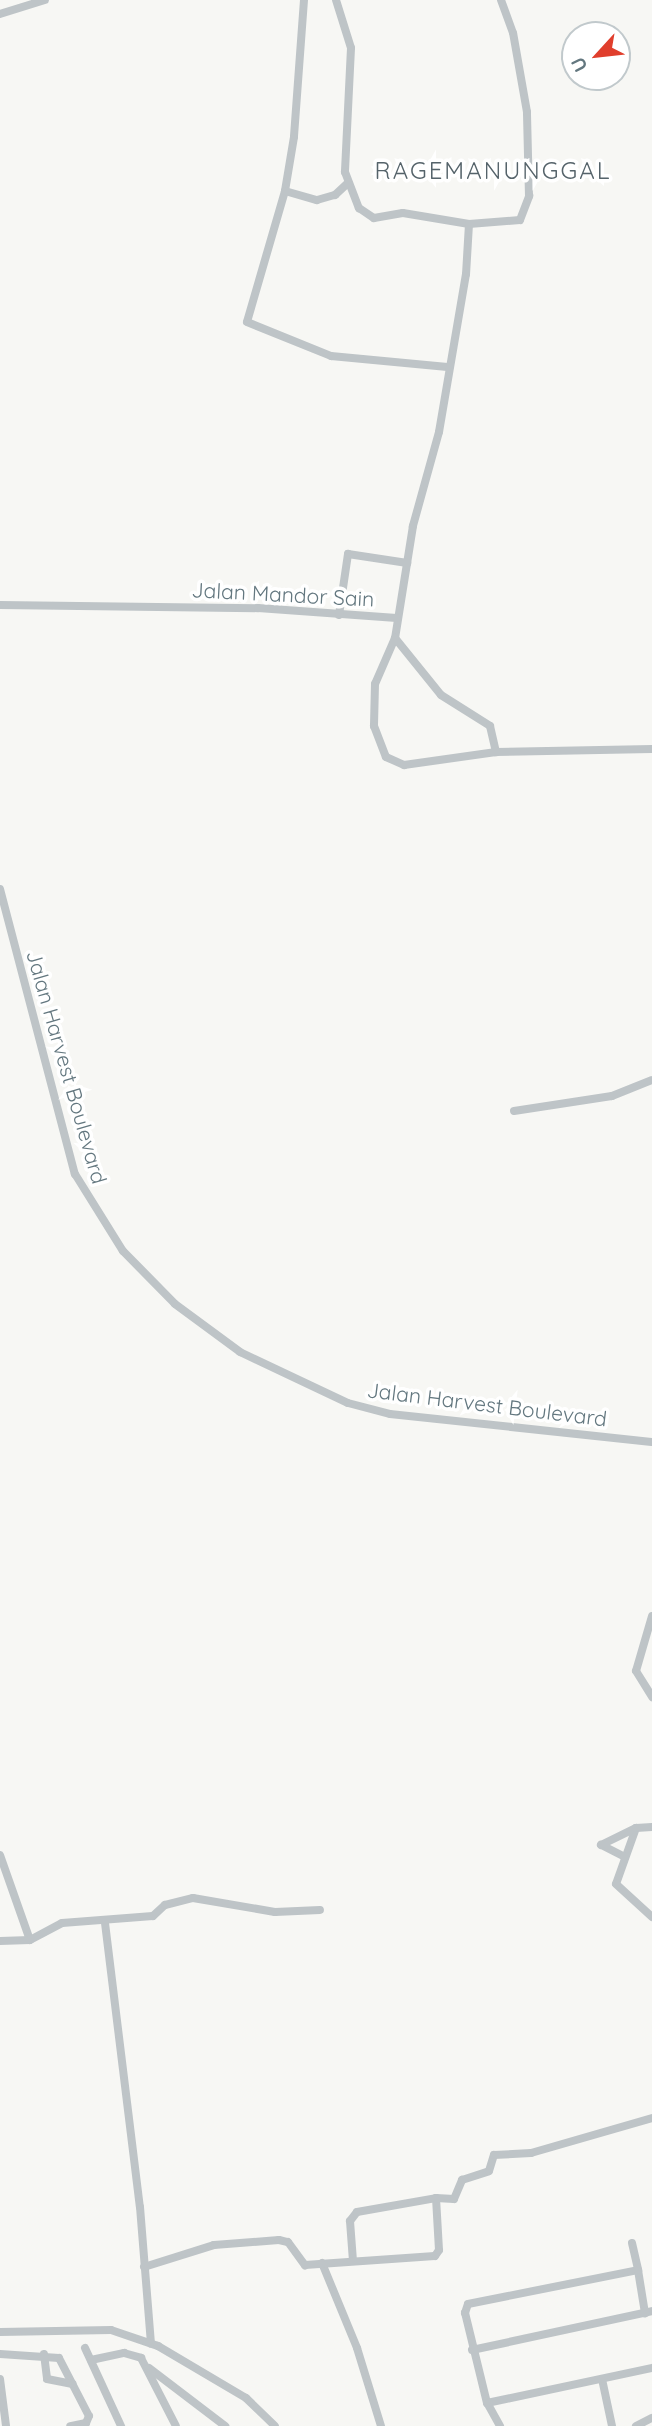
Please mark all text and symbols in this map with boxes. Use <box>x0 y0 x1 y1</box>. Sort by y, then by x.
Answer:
north arrow <box>561 21 631 91</box>
text: U <box>565 53 593 76</box>
district label: RAGEMANUNGGAL <box>376 157 610 185</box>
street label: Jalan Mandor Sain <box>191 577 375 611</box>
street label: Jalan Harvest Boulevard <box>22 947 112 1187</box>
street label: Jalan Harvest Boulevard <box>366 1377 608 1431</box>

